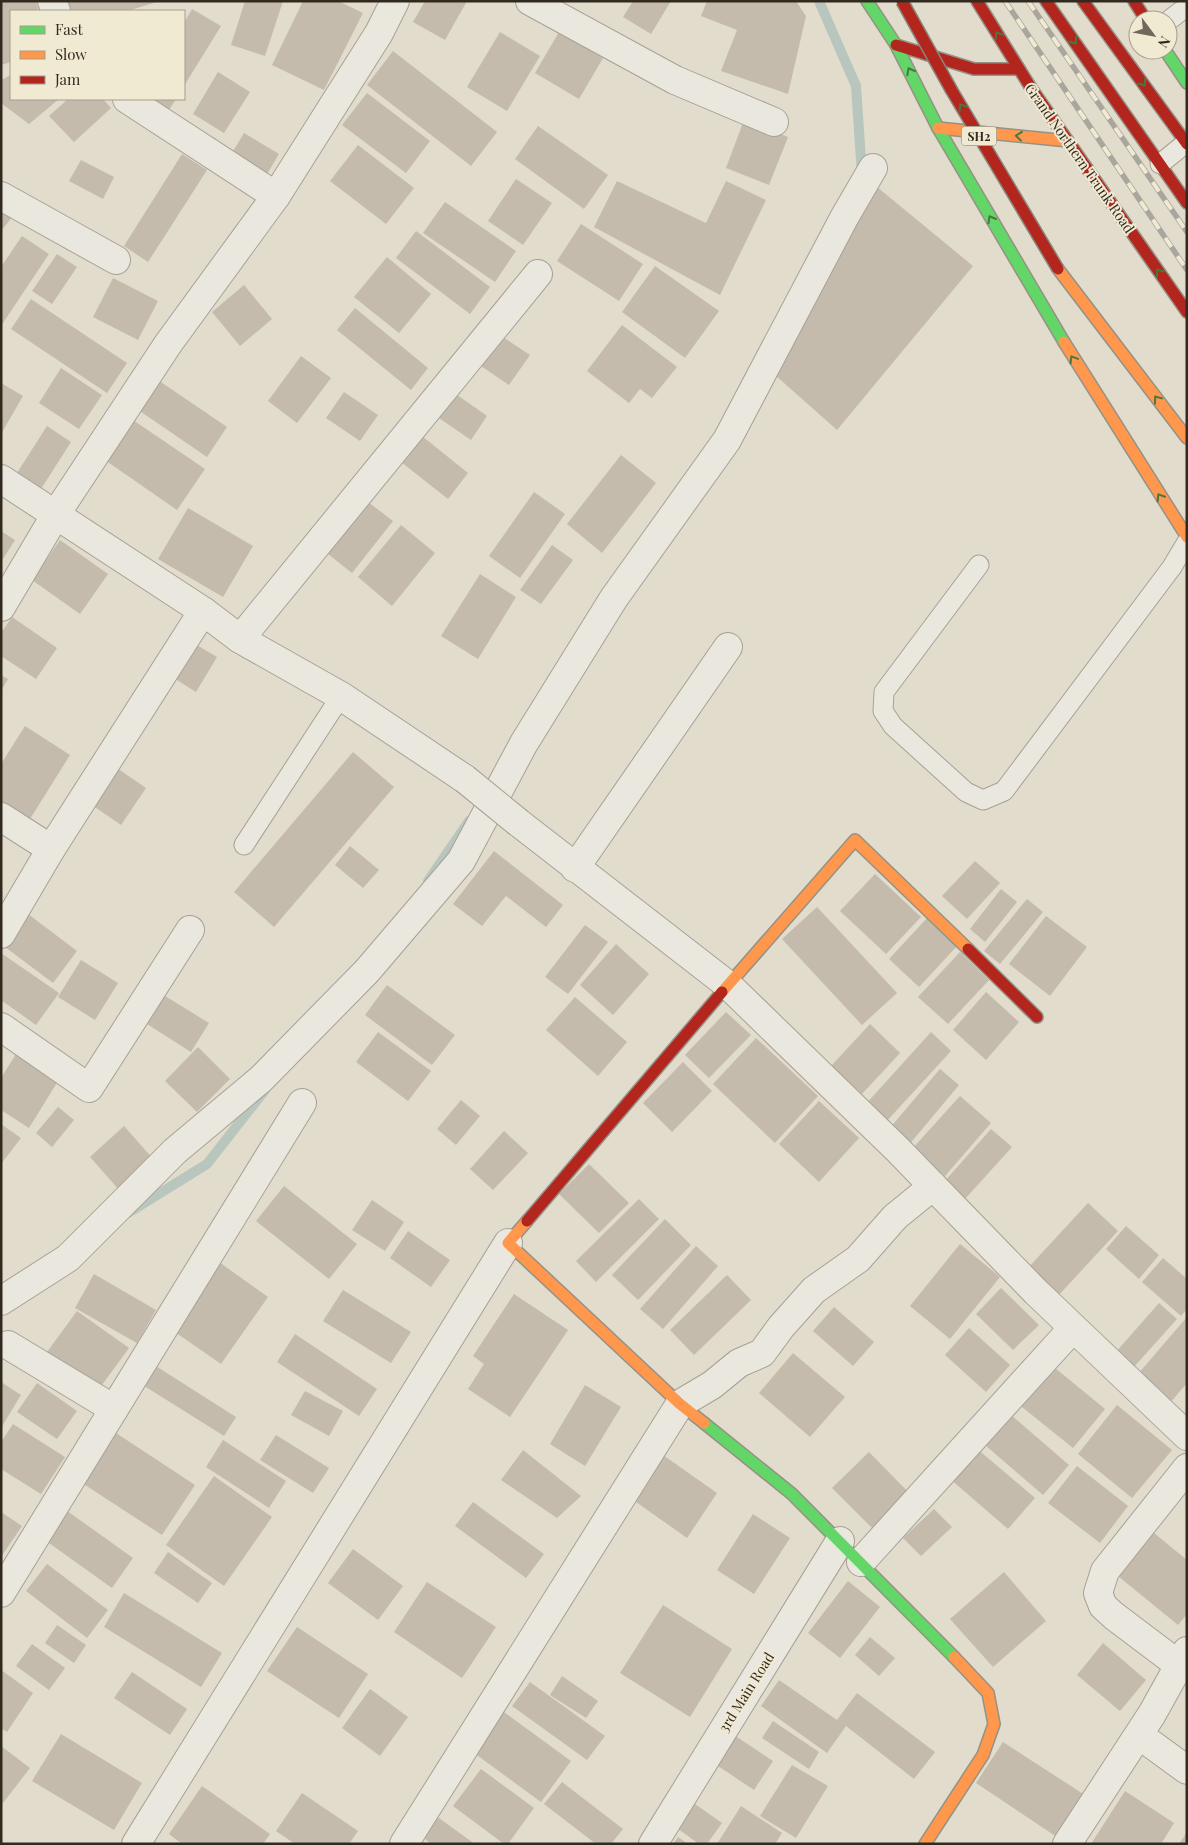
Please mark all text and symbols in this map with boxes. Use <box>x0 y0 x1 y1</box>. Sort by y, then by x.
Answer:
legend <box>10 10 185 100</box>
north arrow <box>1128 10 1178 60</box>
text: Fast <box>55 19 84 39</box>
one-way arrow <box>994 31 1004 40</box>
text: N <box>1154 33 1175 51</box>
one-way arrow <box>1068 35 1077 45</box>
text: Slow <box>55 44 87 64</box>
one-way arrow <box>906 67 916 76</box>
text: Jam <box>54 69 81 89</box>
one-way arrow <box>1137 77 1145 86</box>
street label: Grand Northern Trunk Road <box>1021 79 1139 237</box>
one-way arrow <box>958 104 968 113</box>
road number: SH2 <box>962 126 996 146</box>
one-way arrow <box>1015 131 1023 142</box>
one-way arrow <box>988 215 998 224</box>
one-way arrow <box>1156 268 1165 278</box>
one-way arrow <box>1070 355 1080 364</box>
one-way arrow <box>1154 395 1163 405</box>
one-way arrow <box>1156 493 1166 502</box>
street label: 3rd Main Road <box>714 1648 778 1736</box>

